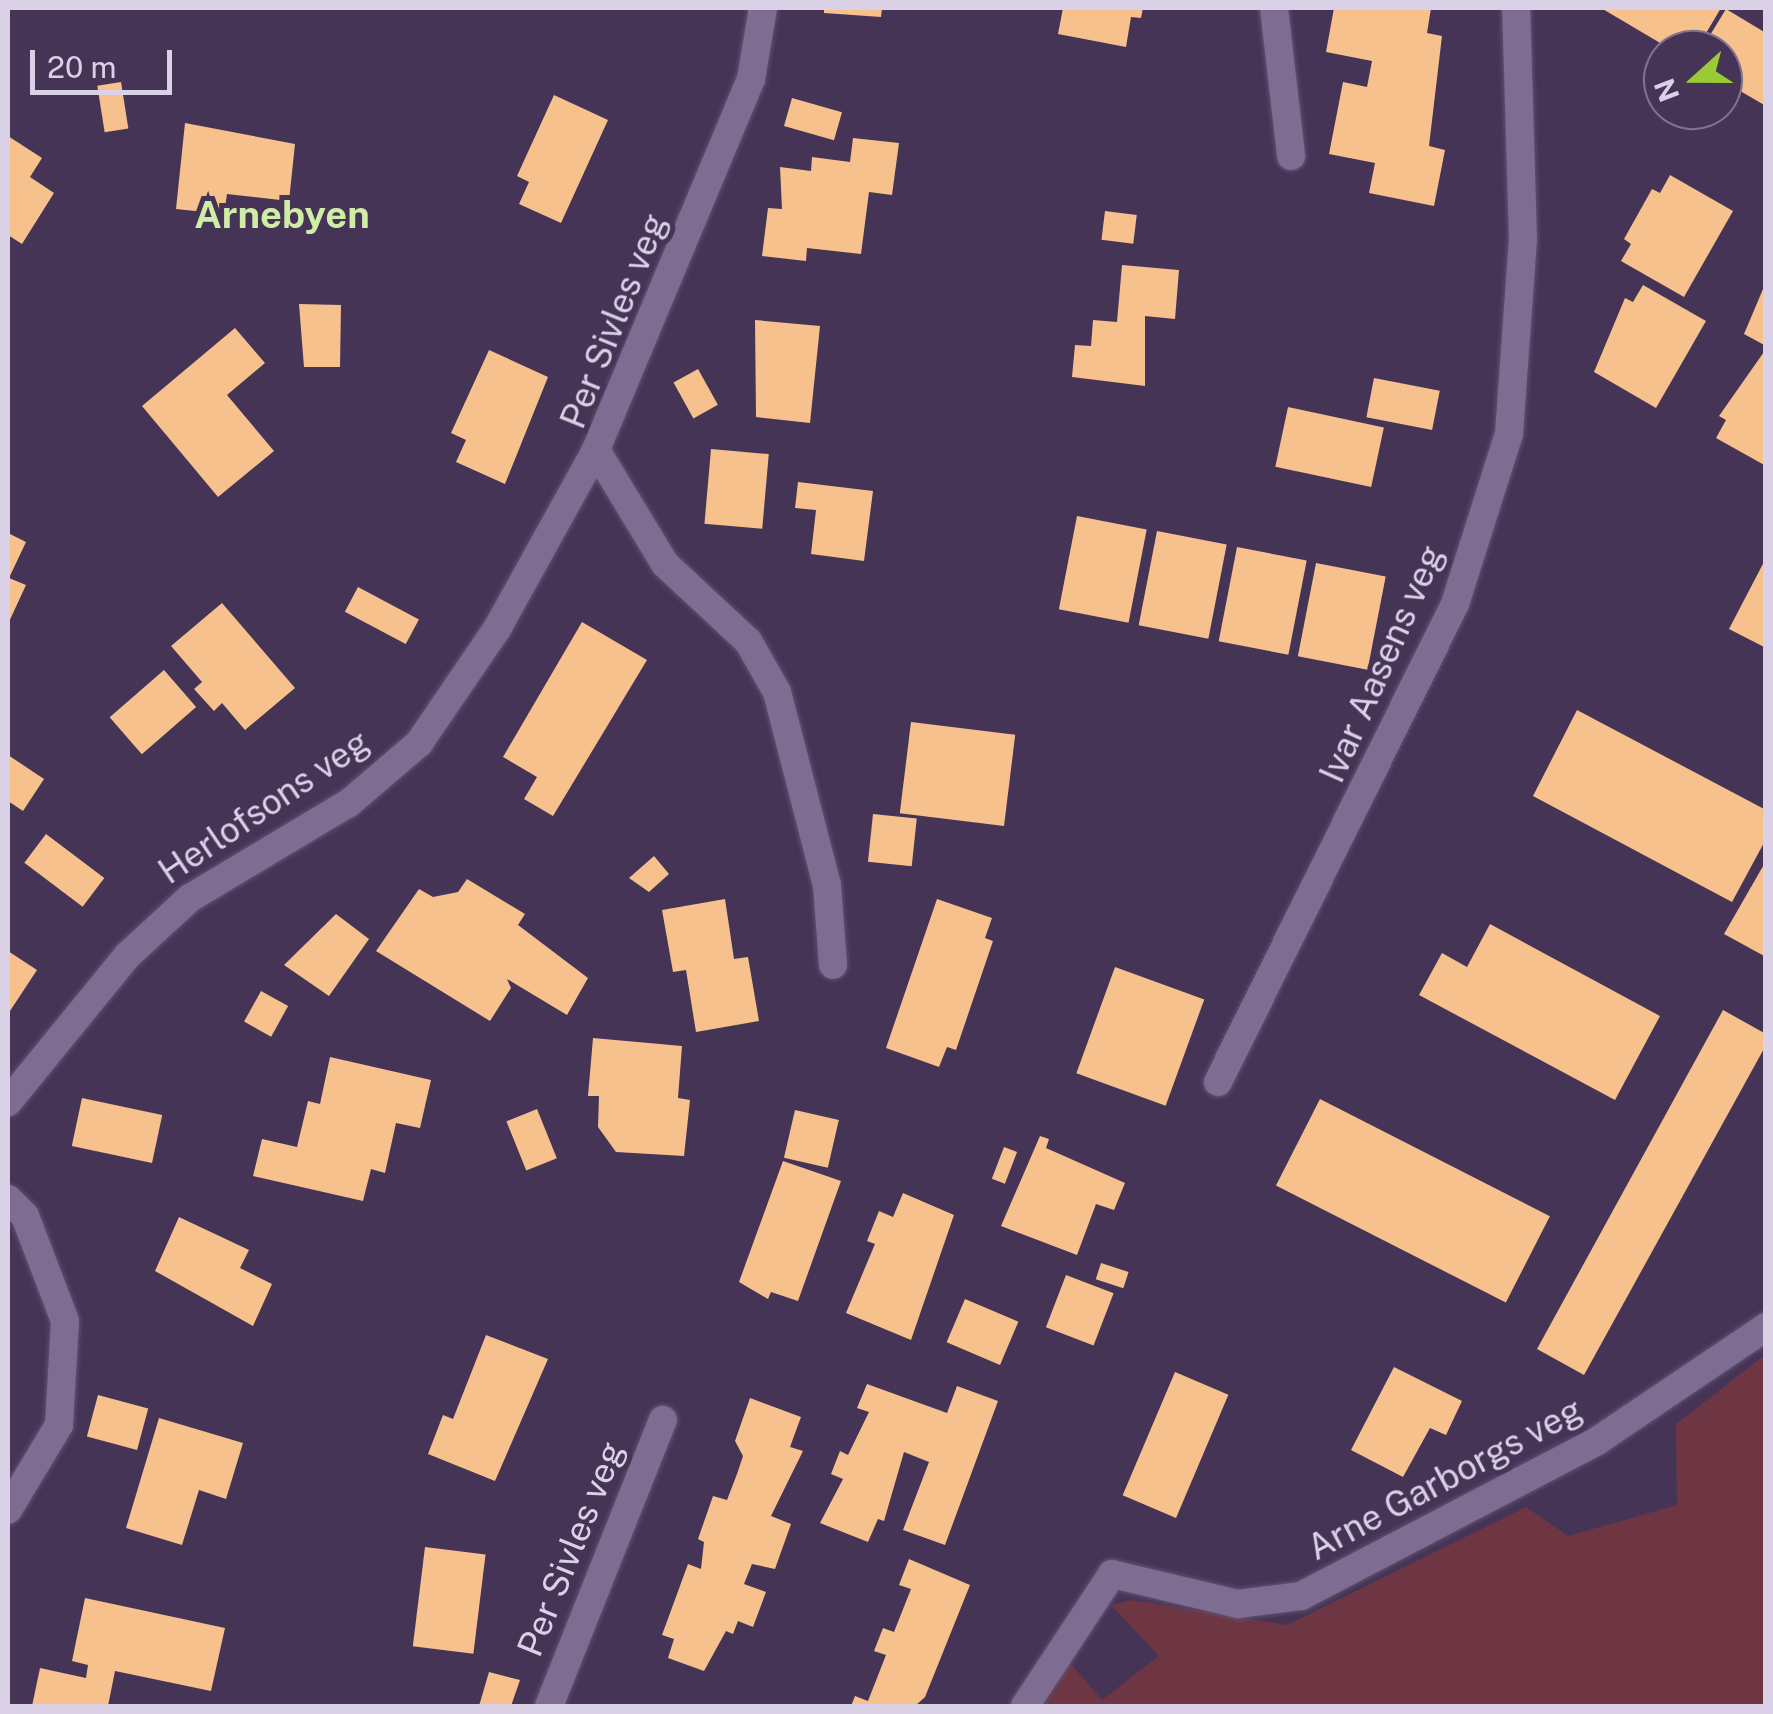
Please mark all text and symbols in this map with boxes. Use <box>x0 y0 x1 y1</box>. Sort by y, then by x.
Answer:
scale bar <box>35 30 178 92</box>
north arrow <box>1643 30 1743 130</box>
text: 20 m <box>47 49 116 85</box>
text: N <box>1647 74 1686 106</box>
district label: Arnebyen <box>194 192 370 238</box>
street label: Per Sivles veg <box>552 207 676 435</box>
street label: Ivar Aasens veg <box>1311 539 1453 789</box>
street label: Herlofsons veg <box>151 721 377 893</box>
street label: Arne Garborgs veg <box>1300 1389 1590 1569</box>
street label: Per Sivles veg <box>509 1435 633 1663</box>

